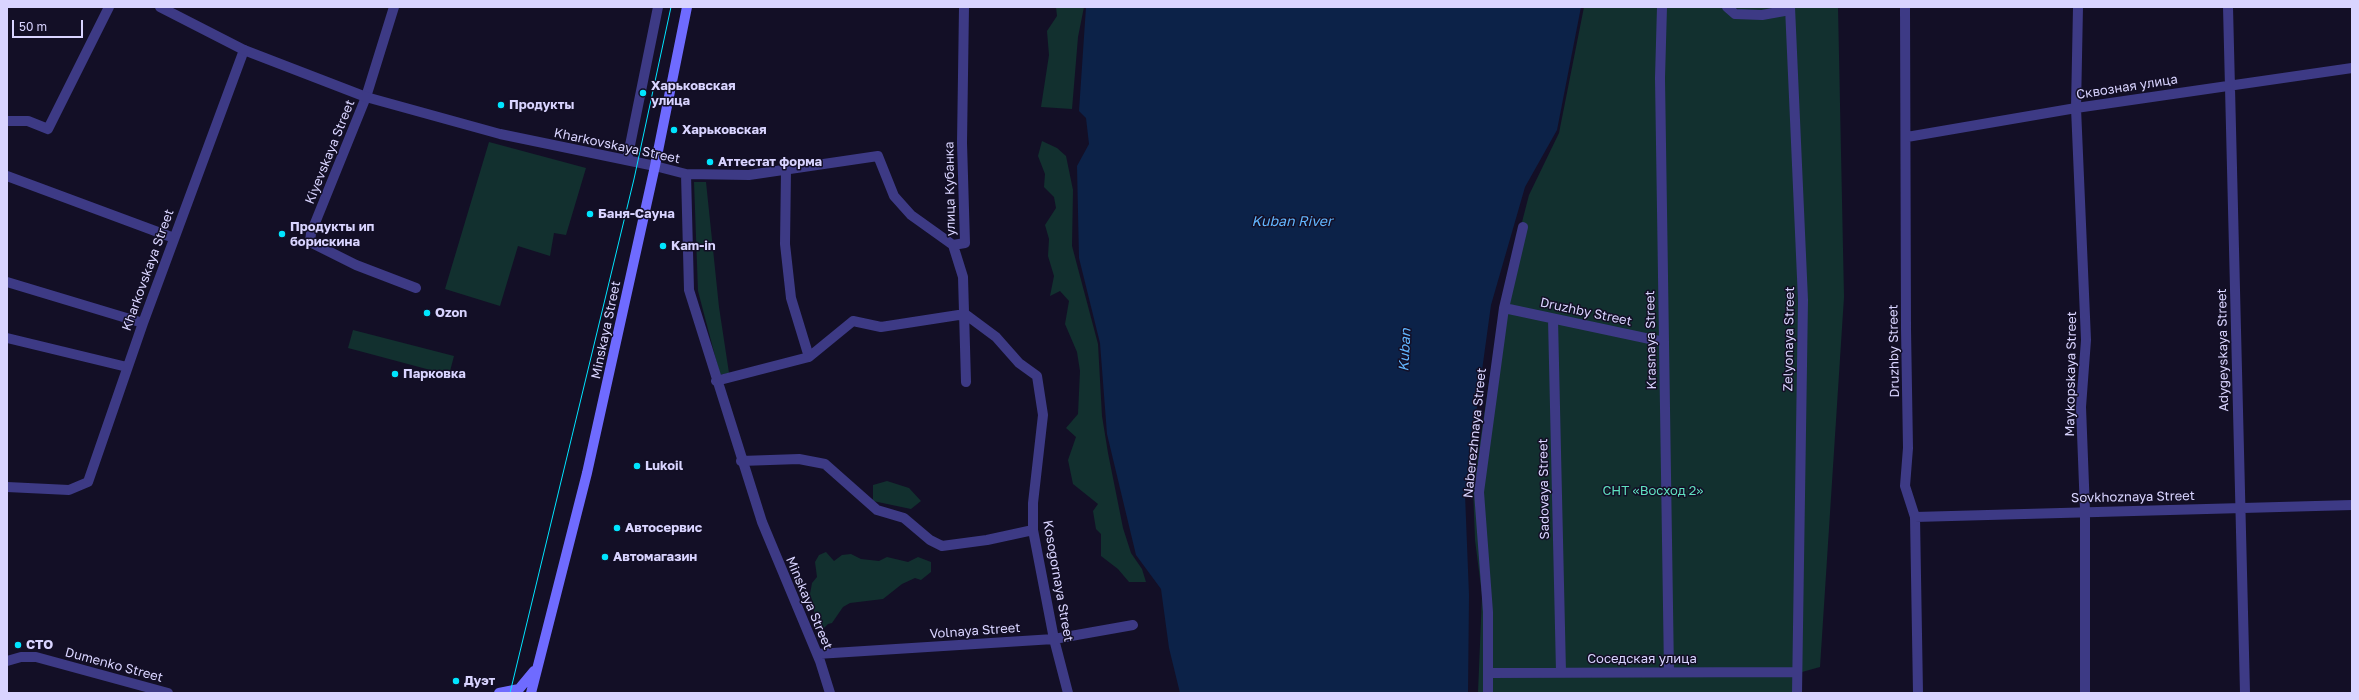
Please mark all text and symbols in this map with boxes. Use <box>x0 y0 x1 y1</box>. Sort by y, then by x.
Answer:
scale bar <box>14 12 85 38</box>
text: 50 m <box>19 19 47 34</box>
street label: Сквозная улица <box>2075 71 2179 103</box>
place label: Харьковская улица <box>651 78 736 109</box>
marker: Харьковская улица <box>638 88 648 98</box>
place label: Продукты <box>509 97 574 113</box>
street label: Kiyevskaya Street <box>302 98 358 206</box>
marker: Продукты <box>496 100 506 110</box>
place label: Харьковская <box>682 122 767 138</box>
street label: Kharkovskaya Street <box>553 125 681 167</box>
marker: Харьковская <box>669 125 679 135</box>
street label: улица Кубанка <box>941 141 959 237</box>
place label: Аттестат форма <box>718 154 822 170</box>
marker: Аттестат форма <box>705 157 715 167</box>
place label: Баня-Сауна <box>598 206 675 222</box>
street label: Kharkovskaya Street <box>119 207 177 333</box>
marker: Баня-Сауна <box>585 209 595 219</box>
water label: Kuban River <box>1252 214 1332 230</box>
place label: Продукты ип борискина <box>290 219 374 250</box>
marker: Продукты ип борискина <box>277 229 287 239</box>
place label: Kam-in <box>671 238 716 254</box>
marker: Kam-in <box>658 241 668 251</box>
street label: Minskaya Street <box>588 280 624 380</box>
street label: Zelyonaya Street <box>1780 286 1798 392</box>
street label: Adygeyskaya Street <box>2214 288 2232 412</box>
street label: Krasnaya Street <box>1642 290 1660 390</box>
street label: Druzhby Street <box>1539 295 1633 329</box>
street label: Druzhby Street <box>1885 304 1903 398</box>
place label: Ozon <box>435 305 467 321</box>
marker: Ozon <box>422 308 432 318</box>
street label: Maykopskaya Street <box>2062 311 2080 437</box>
water label: Kuban <box>1395 328 1415 372</box>
place label: Парковка <box>403 366 466 382</box>
street label: Naberezhnaya Street <box>1460 367 1490 499</box>
marker: Парковка <box>390 369 400 379</box>
street label: Sadovaya Street <box>1535 438 1553 540</box>
place label: Lukoil <box>645 458 683 474</box>
marker: Lukoil <box>632 461 642 471</box>
park label: СНТ «Восход 2» <box>1602 483 1704 499</box>
street label: Sovkhoznaya Street <box>2071 488 2195 506</box>
street label: Kosogornaya Street <box>1040 519 1076 643</box>
place label: Автосервис <box>625 520 702 536</box>
marker: Автосервис <box>612 523 622 533</box>
place label: Автомагазин <box>613 549 697 565</box>
marker: Автомагазин <box>600 552 610 562</box>
street label: Minskaya Street <box>782 554 836 652</box>
street label: Volnaya Street <box>929 620 1021 642</box>
place label: СТО <box>26 637 53 653</box>
marker: СТО <box>13 640 23 650</box>
street label: Dumenko Street <box>63 644 165 686</box>
street label: Соседская улица <box>1587 651 1697 667</box>
place label: Дуэт <box>464 673 495 689</box>
marker: Дуэт <box>451 676 461 686</box>

